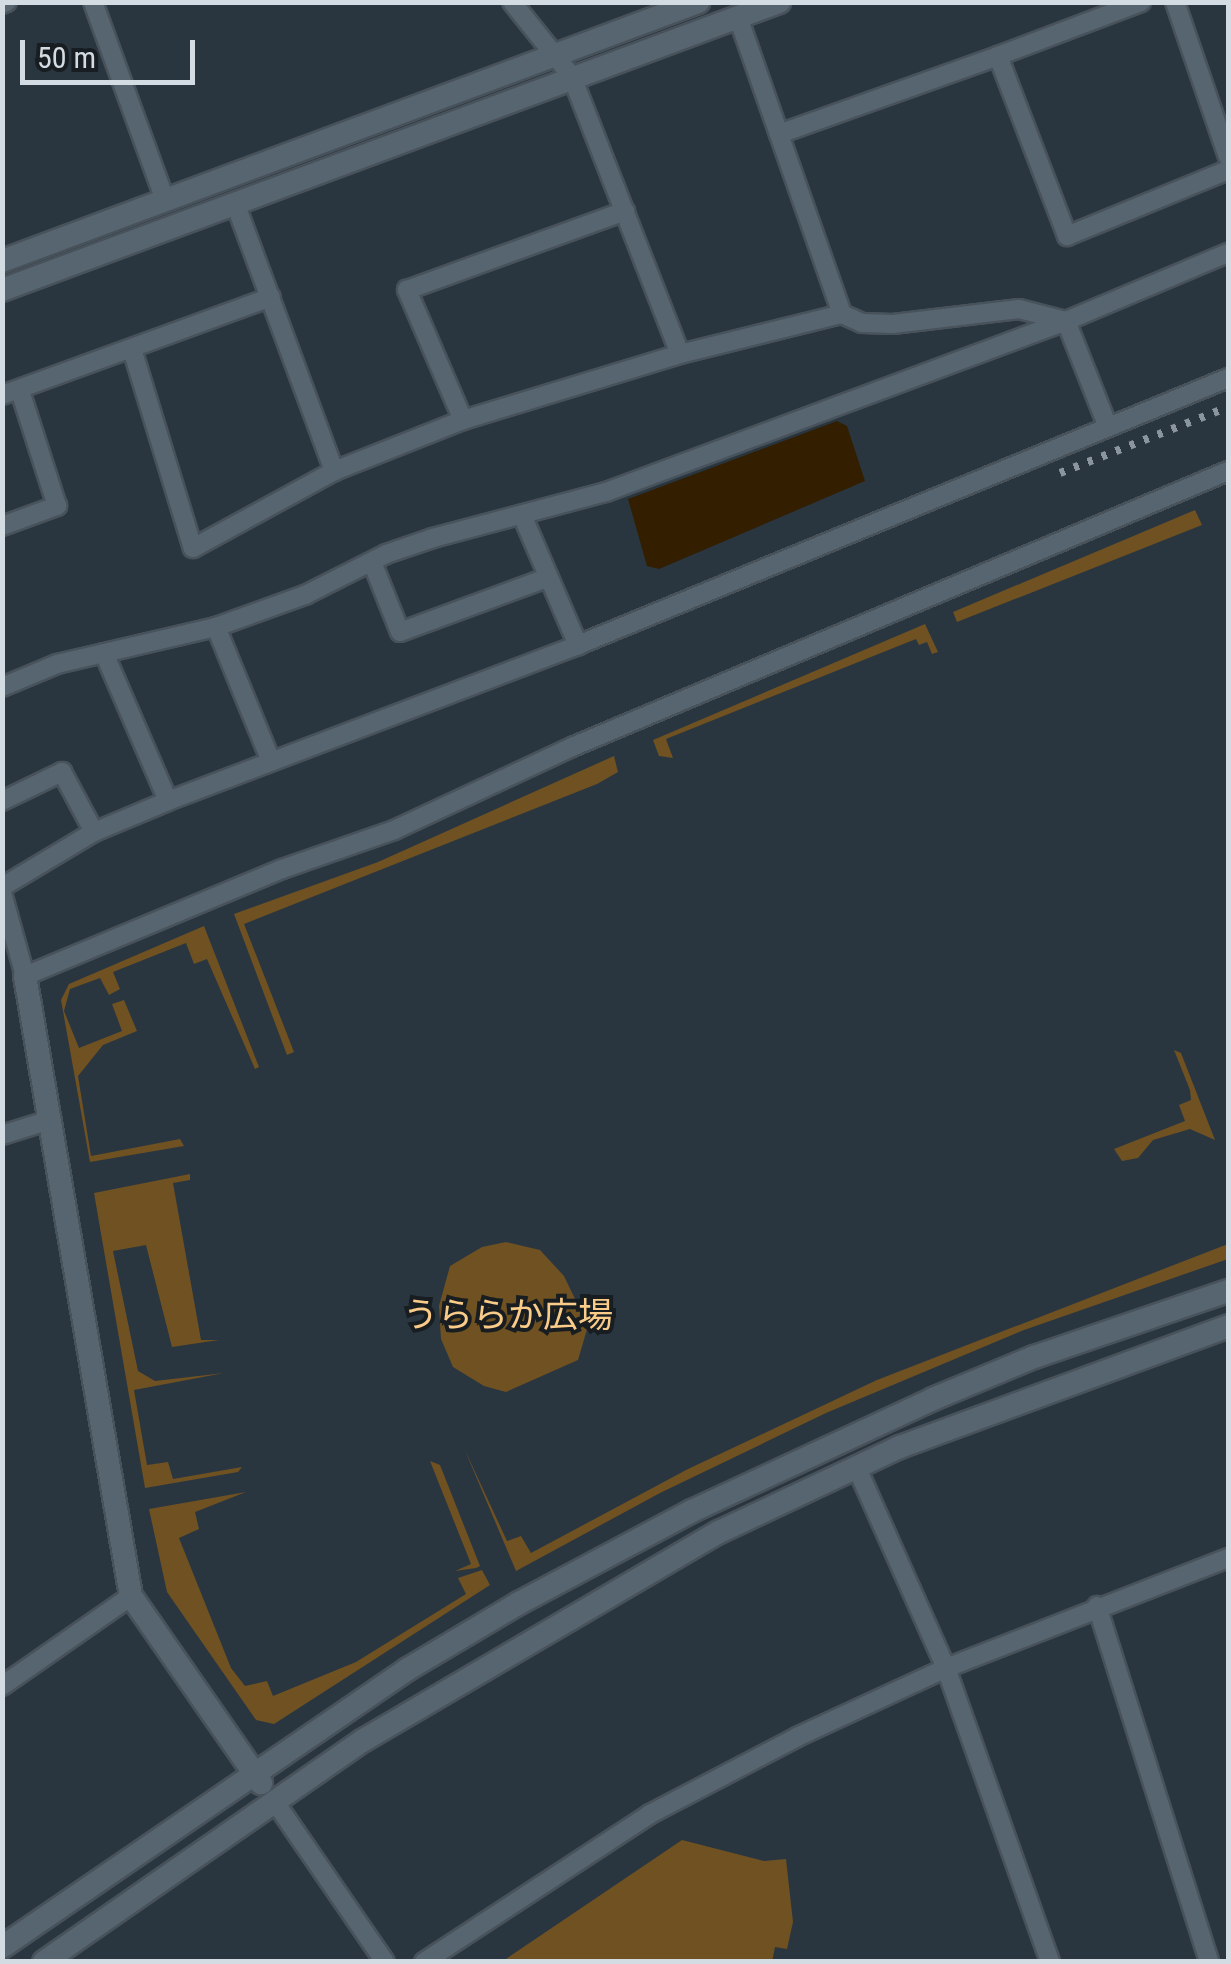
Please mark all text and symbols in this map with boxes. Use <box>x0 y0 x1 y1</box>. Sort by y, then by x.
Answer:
scale bar <box>25 20 200 82</box>
text: 50 m <box>37 40 96 75</box>
park label: うららか広場 <box>403 1295 613 1337</box>

